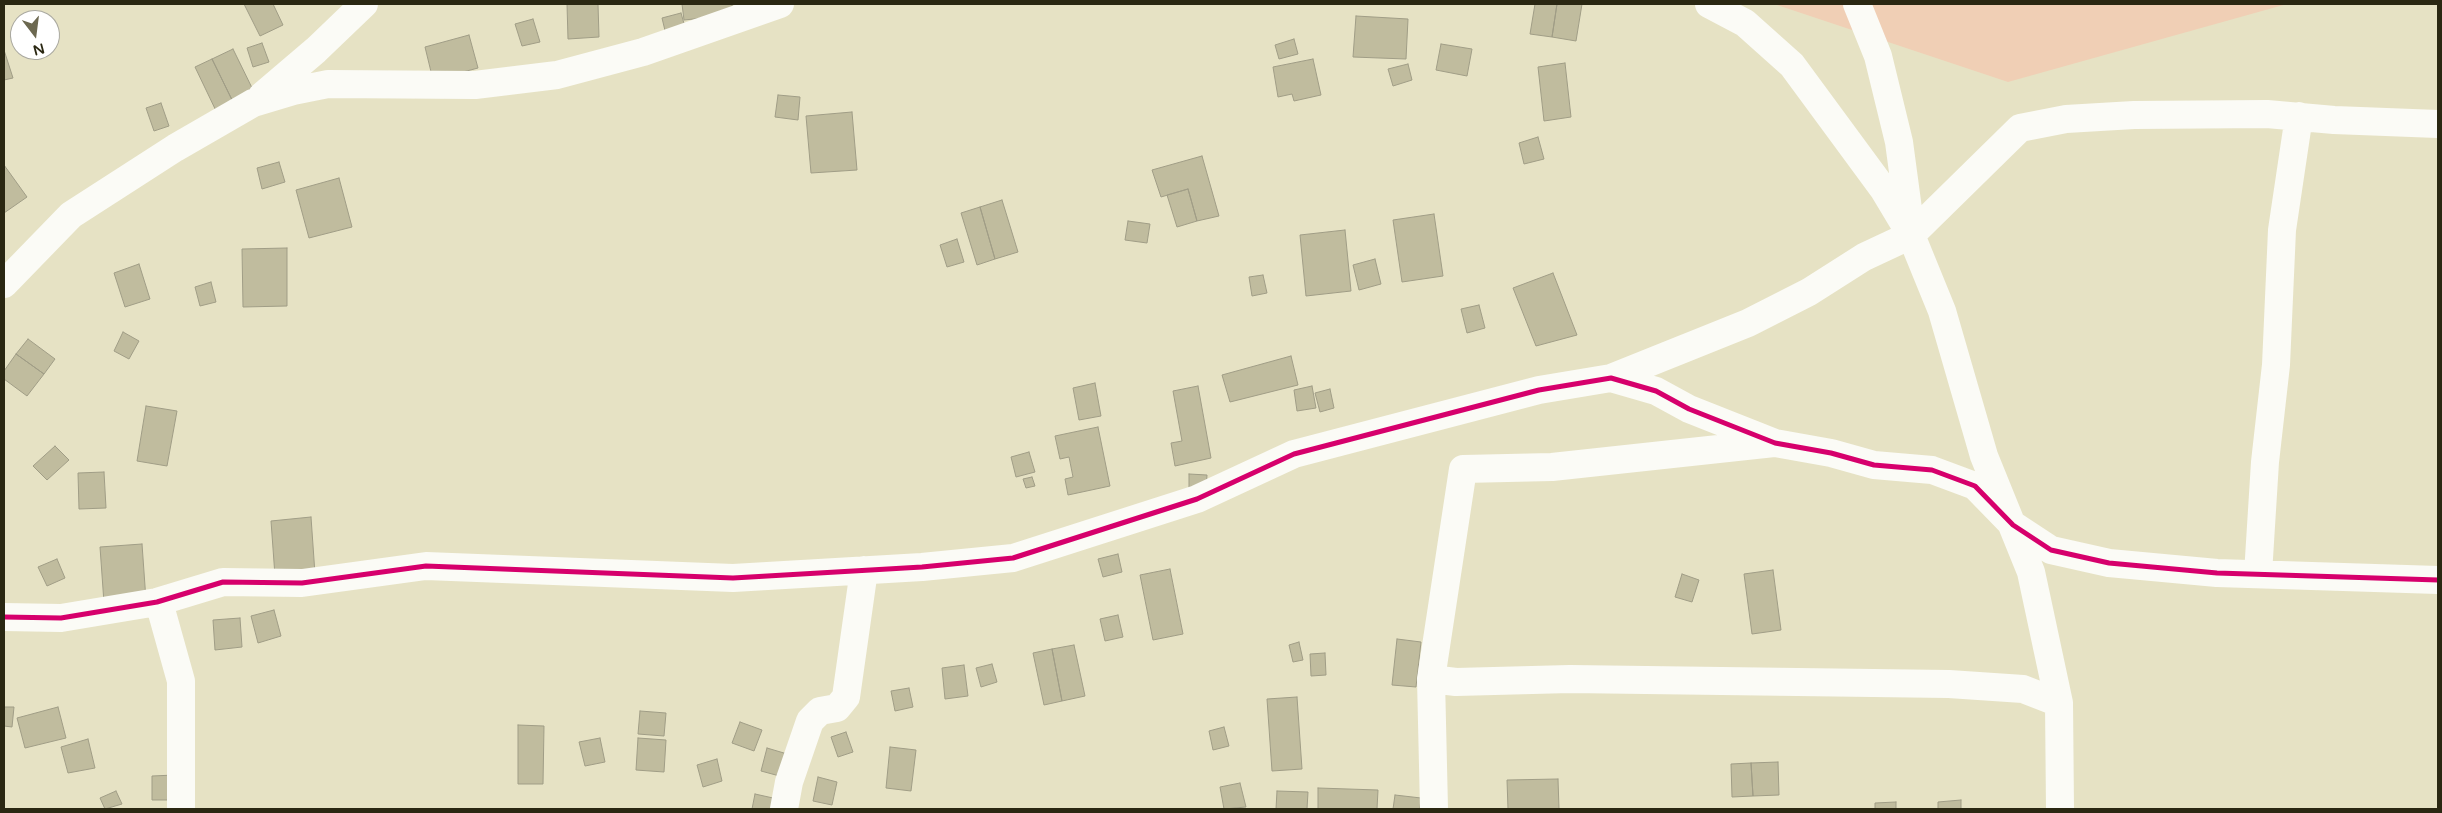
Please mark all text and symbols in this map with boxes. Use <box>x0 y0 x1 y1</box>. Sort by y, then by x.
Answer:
north arrow <box>10 10 60 60</box>
text: N <box>31 39 46 59</box>

